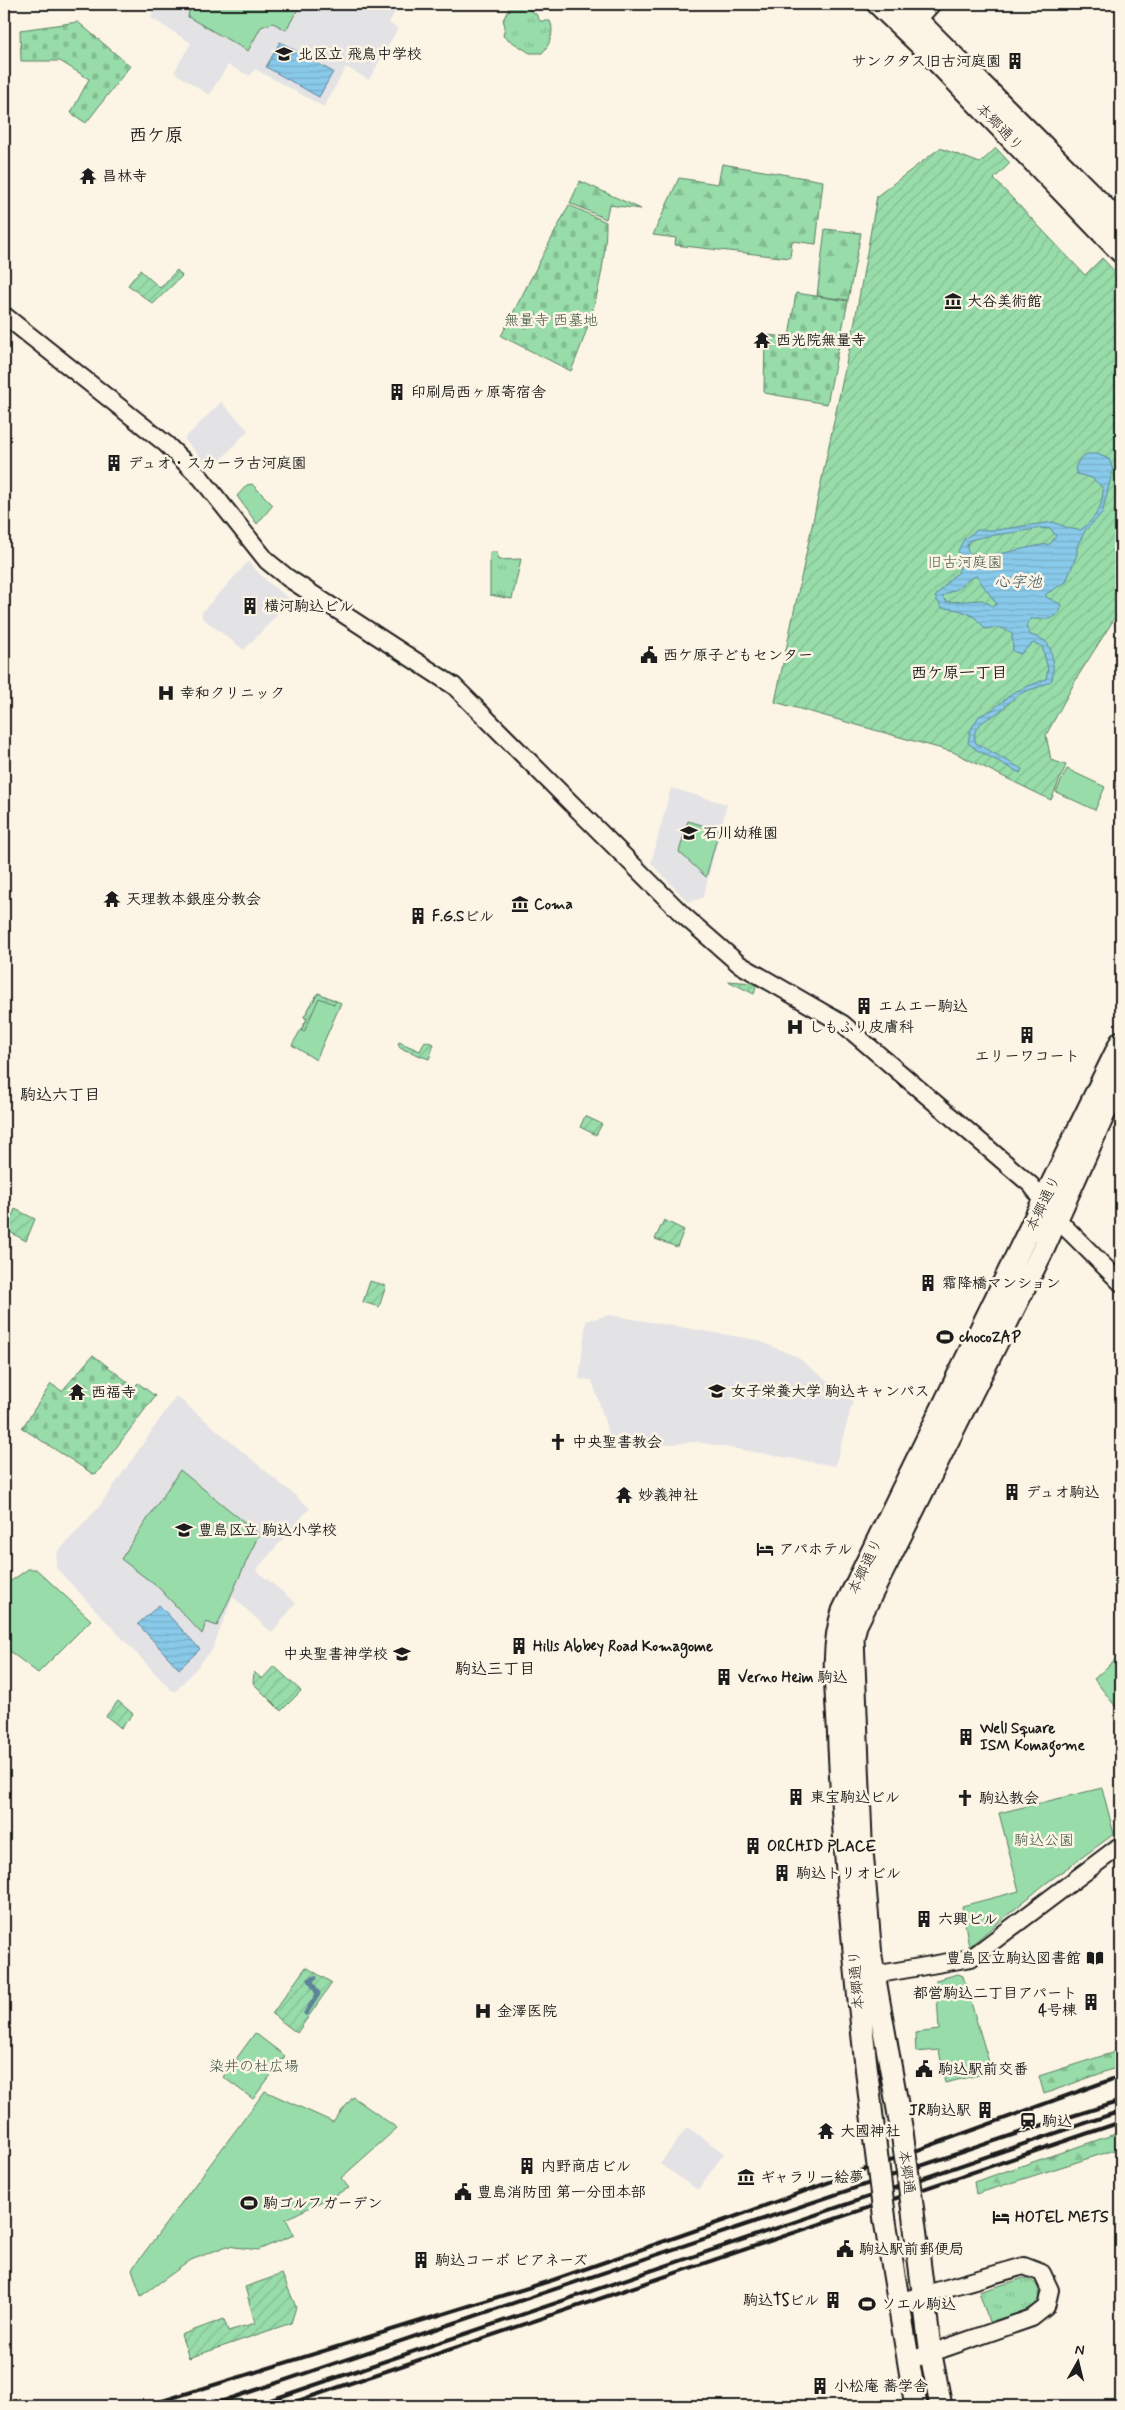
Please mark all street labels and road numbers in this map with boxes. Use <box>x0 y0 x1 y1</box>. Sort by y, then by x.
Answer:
street label: 本郷通り <box>971 99 1027 156</box>
street label: 本郷通り <box>1022 1172 1066 1235</box>
street label: 本郷通り <box>844 1535 888 1598</box>
street label: 本郷通り <box>844 1949 870 2011</box>
street label: 本郷通 <box>893 2148 919 2196</box>

